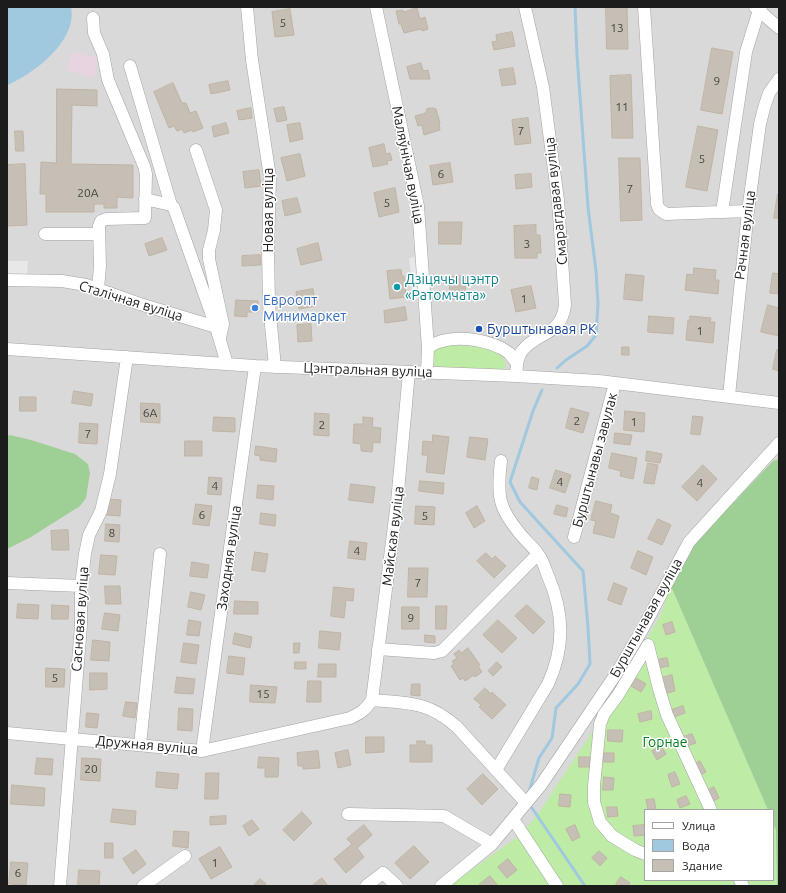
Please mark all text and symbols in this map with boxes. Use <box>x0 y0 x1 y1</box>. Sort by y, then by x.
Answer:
house number: 5 <box>280 16 286 30</box>
house number: 13 <box>610 21 624 35</box>
house number: 9 <box>714 74 720 88</box>
house number: 11 <box>615 100 629 114</box>
street label: Маляўнічая вуліца <box>388 105 428 225</box>
house number: 7 <box>518 124 524 138</box>
street label: Смарагдавая вуліца <box>541 136 571 266</box>
house number: 5 <box>699 152 705 166</box>
house number: 6 <box>438 167 444 181</box>
street label: Новая вуліца <box>260 168 276 252</box>
house number: 7 <box>627 182 633 196</box>
house number: 20А <box>77 186 99 200</box>
street label: Рачная вуліца <box>731 189 759 281</box>
house number: 5 <box>384 196 390 210</box>
house number: 3 <box>524 237 530 251</box>
place label: Дзіцячы цэнтр «Ратомчата» <box>405 271 499 304</box>
street label: Сталічная вуліца <box>77 277 185 325</box>
marker: Дзіцячы цэнтр «Ратомчата» <box>392 282 402 292</box>
place label: Евроопт Минимаркет <box>263 292 346 324</box>
house number: 1 <box>521 292 527 306</box>
marker: Евроопт Минимаркет <box>250 303 260 313</box>
place label: Бурштынавая РК <box>487 321 596 337</box>
marker: Бурштынавая РК <box>474 324 484 334</box>
house number: 1 <box>697 324 703 338</box>
street label: Цэнтральная вуліца <box>303 359 433 381</box>
street label: Бурштынавы завулак <box>569 391 621 529</box>
house number: 6А <box>143 406 157 420</box>
house number: 2 <box>574 414 580 428</box>
house number: 1 <box>631 415 637 429</box>
house number: 2 <box>319 418 325 432</box>
house number: 7 <box>85 427 91 441</box>
house number: 4 <box>557 475 563 489</box>
house number: 4 <box>697 476 703 490</box>
house number: 4 <box>212 479 218 493</box>
street label: Майская вуліца <box>379 485 407 587</box>
street label: Заходняя вуліца <box>213 504 245 612</box>
house number: 6 <box>199 508 205 522</box>
house number: 5 <box>422 509 428 523</box>
house number: 8 <box>109 526 115 540</box>
house number: 4 <box>354 544 360 558</box>
street label: Бурштынавая вуліца <box>606 555 686 681</box>
street label: Сасновая вуліца <box>68 566 92 672</box>
house number: 7 <box>415 576 421 590</box>
house number: 9 <box>408 611 414 625</box>
house number: 5 <box>52 671 58 685</box>
house number: 15 <box>256 687 270 701</box>
street label: Дружная вуліца <box>95 732 199 758</box>
park label: Горнае <box>642 734 688 750</box>
house number: 20 <box>84 762 98 776</box>
legend <box>644 809 774 881</box>
text: Улица <box>682 819 715 832</box>
text: Вода <box>682 839 710 852</box>
house number: 1 <box>212 856 218 870</box>
text: Здание <box>682 859 723 872</box>
house number: 6 <box>15 866 21 880</box>

